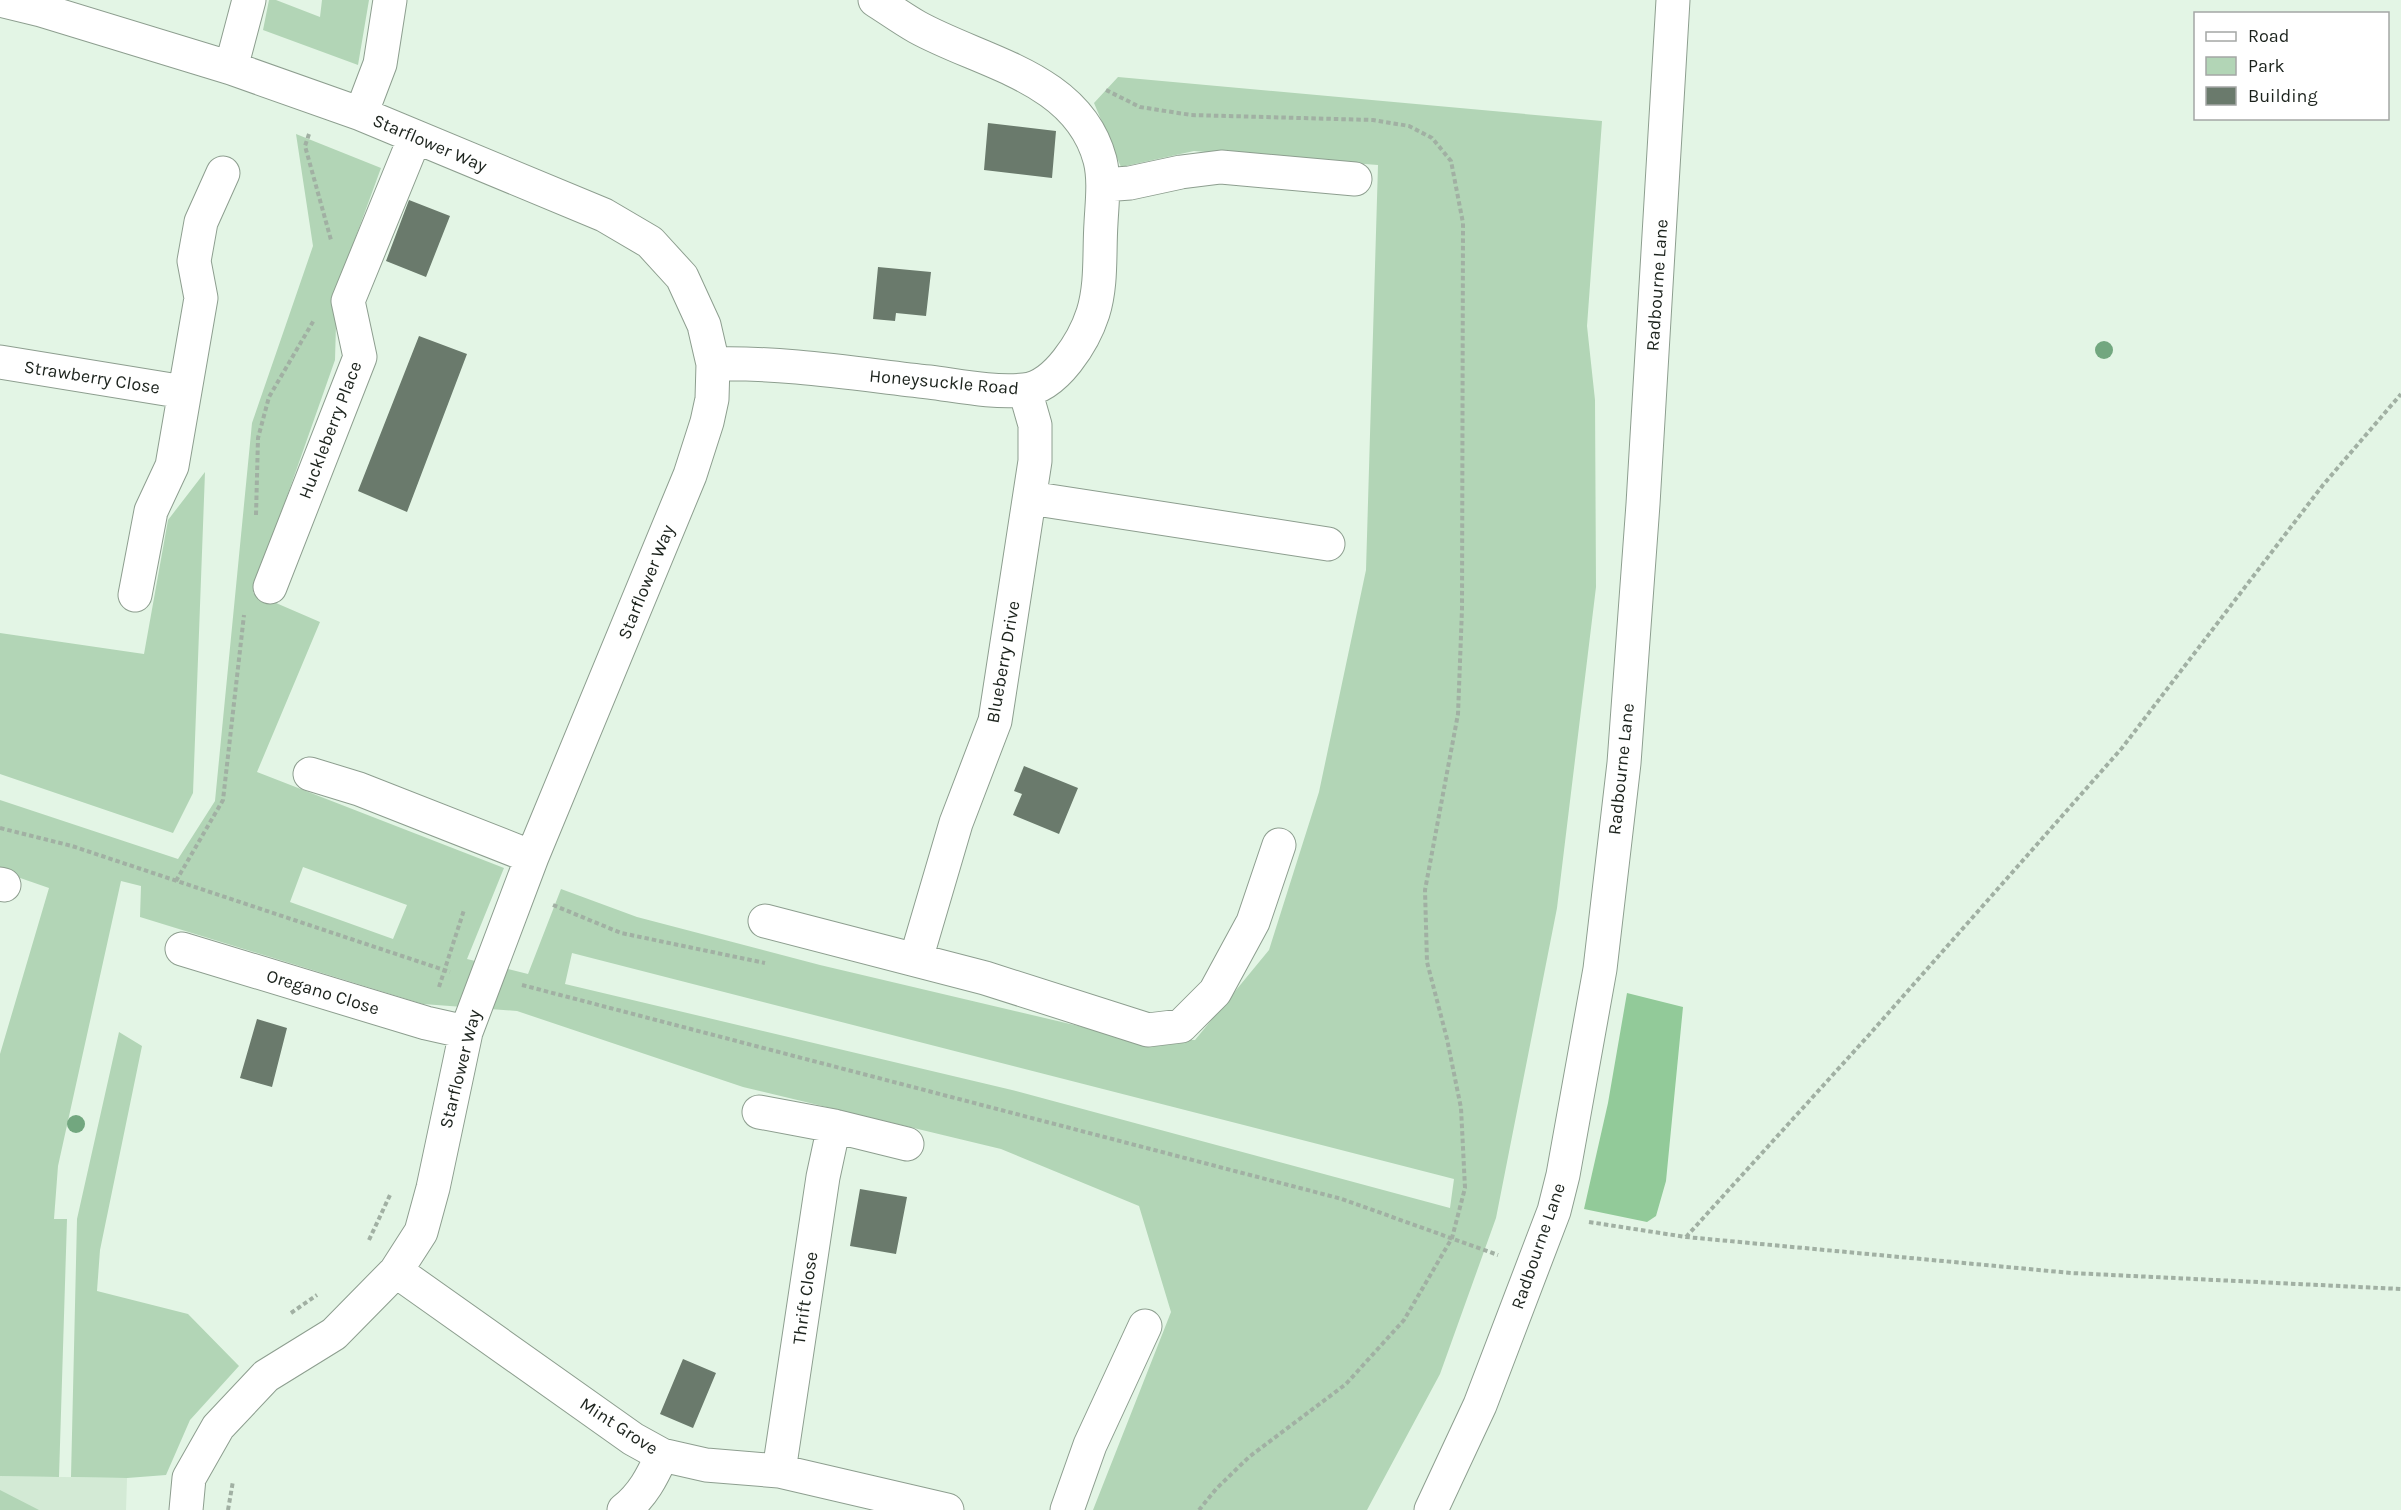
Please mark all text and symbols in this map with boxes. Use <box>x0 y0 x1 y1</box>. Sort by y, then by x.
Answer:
legend <box>2194 12 2389 120</box>
text: Road <box>2248 25 2289 47</box>
text: Park <box>2248 55 2285 77</box>
text: Building <box>2248 85 2318 107</box>
street label: Starflower Way <box>370 109 491 177</box>
street label: Radbourne Lane <box>1641 218 1673 352</box>
street label: Strawberry Close <box>22 355 162 399</box>
street label: Huckleberry Place <box>294 358 366 502</box>
street label: Honeysuckle Road <box>868 364 1020 400</box>
street label: Starflower Way <box>613 521 679 643</box>
street label: Blueberry Drive <box>981 599 1025 725</box>
street label: Radbourne Lane <box>1603 702 1639 836</box>
street label: Oregano Close <box>264 964 382 1020</box>
street label: Starflower Way <box>435 1007 486 1131</box>
street label: Radbourne Lane <box>1506 1180 1570 1312</box>
street label: Thrift Close <box>788 1250 822 1346</box>
street label: Mint Grove <box>576 1393 662 1459</box>

